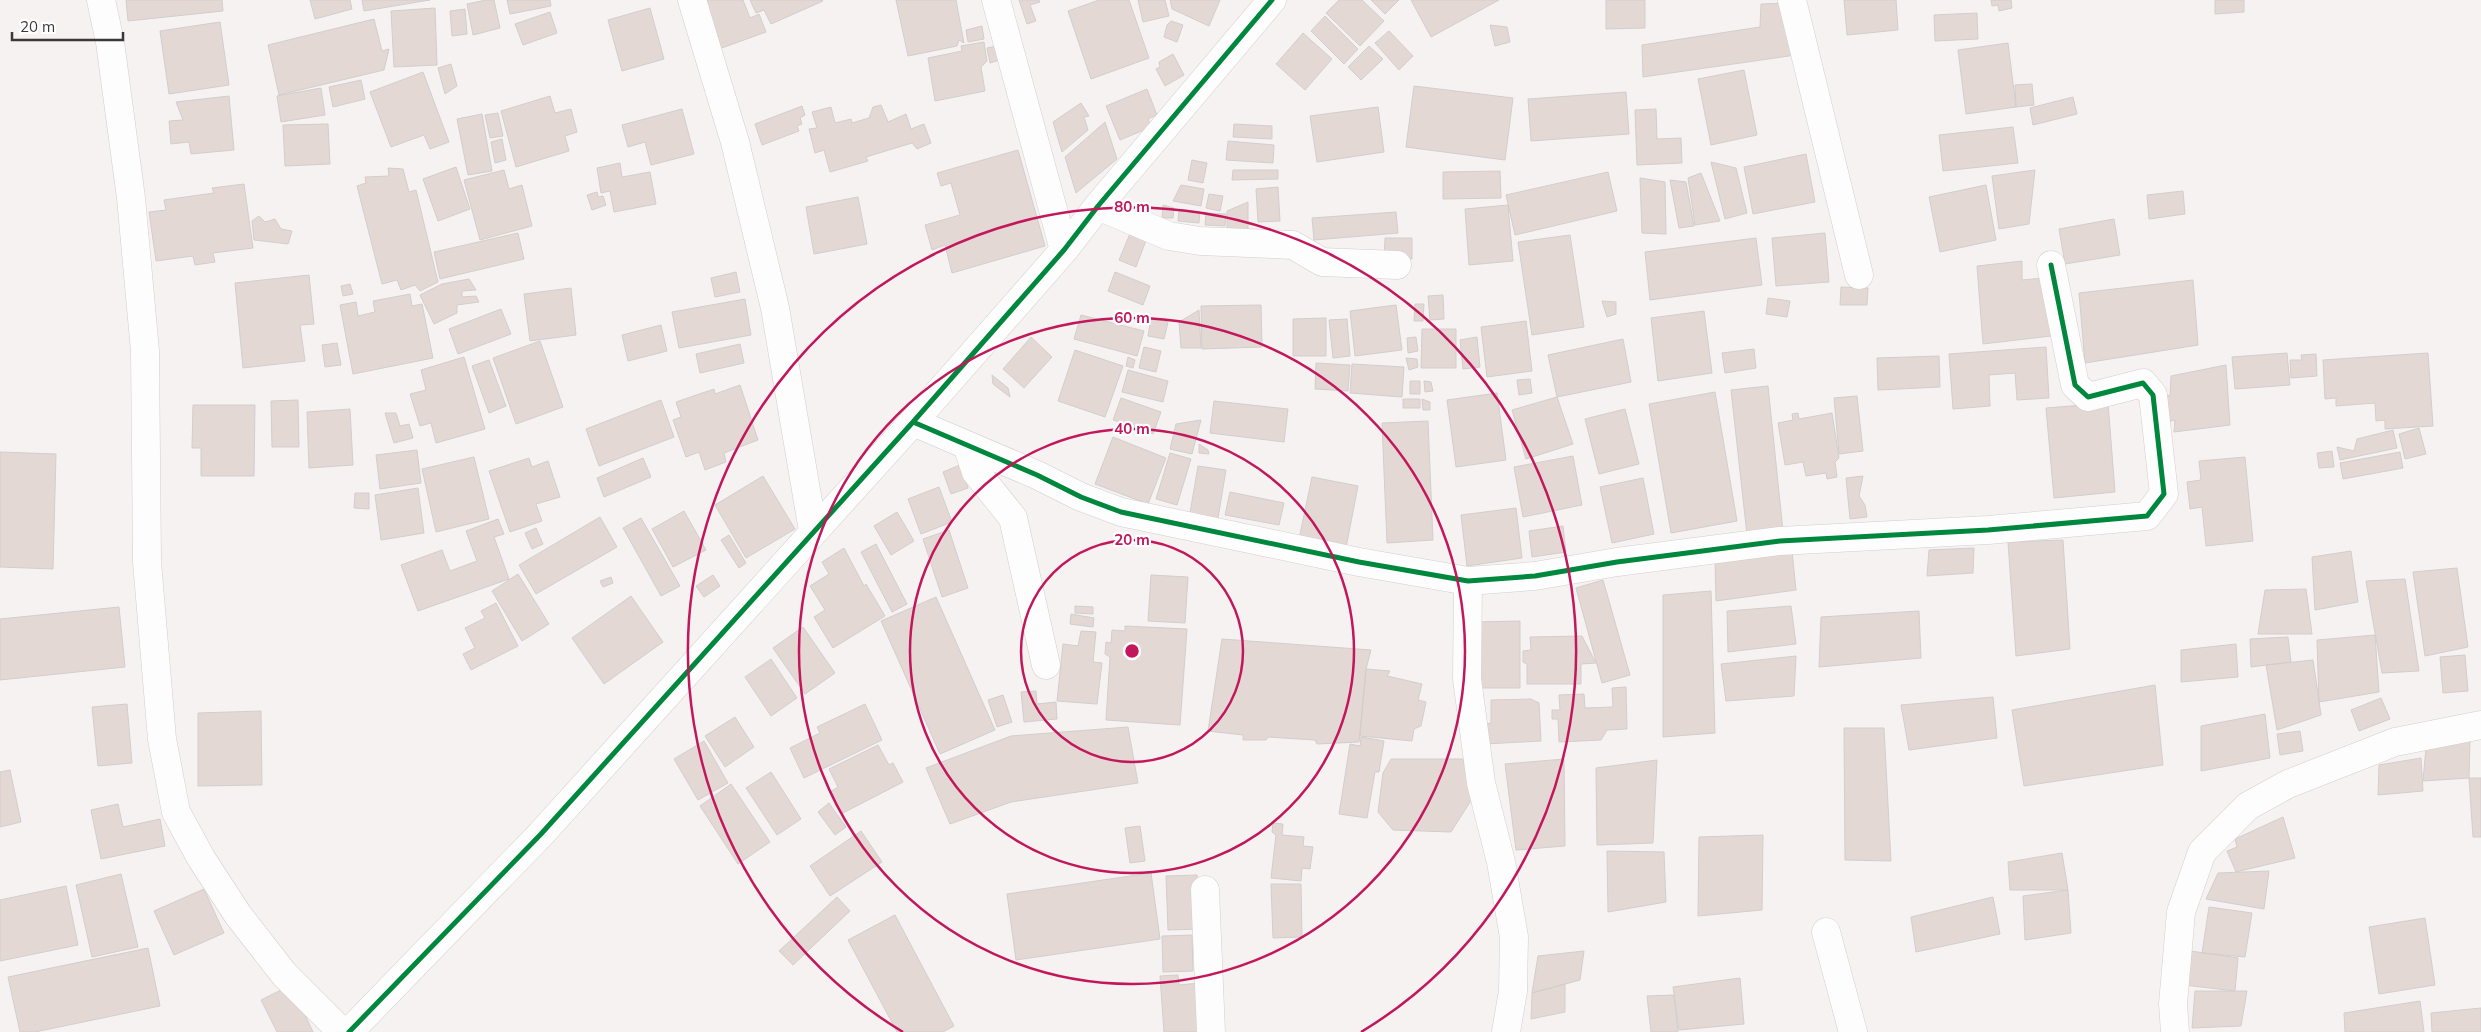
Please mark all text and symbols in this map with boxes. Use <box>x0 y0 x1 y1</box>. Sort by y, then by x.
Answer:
scale bar <box>12 10 124 42</box>
text: 20 m <box>20 17 55 36</box>
text: 80 m <box>1114 197 1150 216</box>
text: 60 m <box>1114 308 1150 327</box>
text: 40 m <box>1114 419 1150 438</box>
text: 20 m <box>1114 530 1150 549</box>
centre of rings <box>1123 642 1141 660</box>

